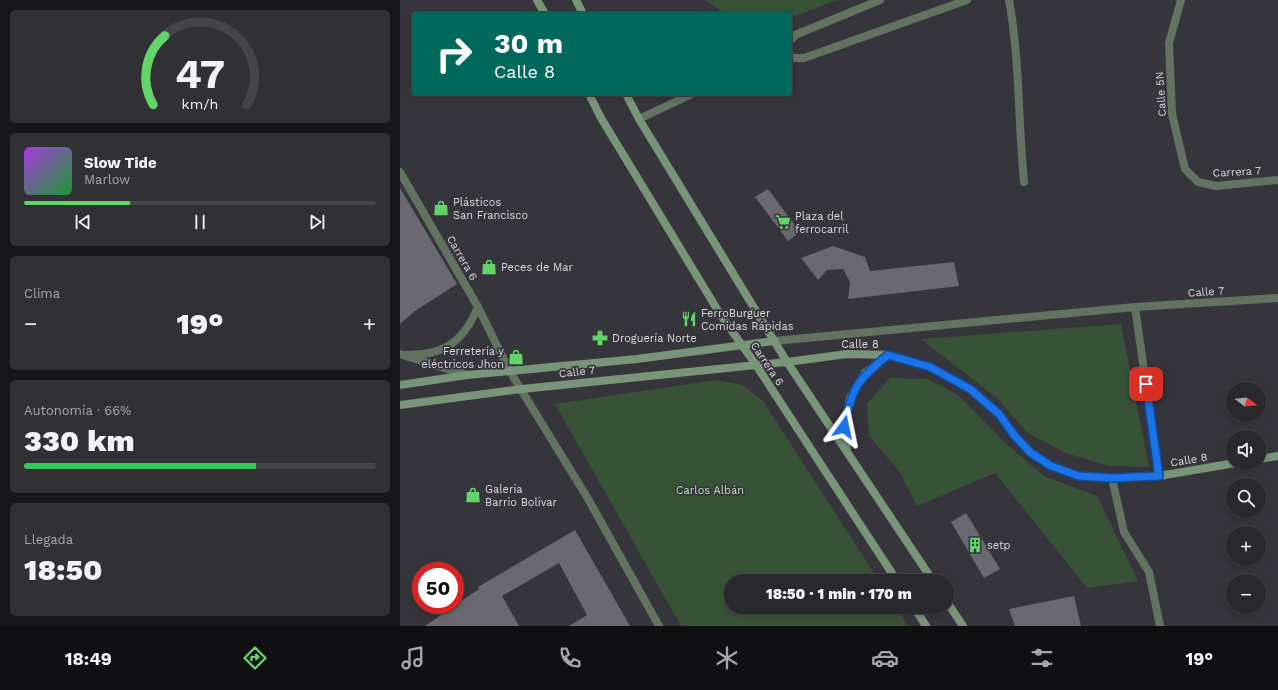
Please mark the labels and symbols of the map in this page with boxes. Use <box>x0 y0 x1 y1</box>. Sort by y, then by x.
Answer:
street label: Calle 5N <box>1153 71 1169 117</box>
street label: Carrera 7 <box>1212 164 1262 180</box>
place label: Plásticos San Francisco <box>453 196 528 222</box>
shop icon: Plásticos San Francisco <box>432 199 450 217</box>
place label: Plaza del ferrocarril <box>795 210 849 236</box>
supermarket icon: Plaza del ferrocarril <box>774 213 792 231</box>
street label: Carrera 6 <box>444 233 480 283</box>
shop icon: Peces de Mar <box>480 258 498 276</box>
place label: Peces de Mar <box>501 261 574 274</box>
street label: Calle 7 <box>1187 284 1225 300</box>
place label: FerroBurguer Comidas Rápidas <box>701 307 794 333</box>
restaurant icon: FerroBurguer Comidas Rápidas <box>680 310 698 328</box>
pharmacy icon: Droguería Norte <box>591 329 609 347</box>
place label: Droguería Norte <box>612 332 697 345</box>
street label: Calle 8 <box>841 338 879 351</box>
street label: Carrera 6 <box>748 340 786 388</box>
place label: Ferretería y eléctricos Jhon <box>421 345 504 371</box>
shop icon: Ferretería y eléctricos Jhon <box>507 348 525 366</box>
street label: Calle 7 <box>558 364 596 380</box>
pin <box>1129 367 1163 401</box>
north arrow <box>1226 382 1266 422</box>
position arrow <box>823 406 865 448</box>
street label: Calle 8 <box>1170 451 1209 469</box>
place label: Galeria Barrio Bolivar <box>485 483 558 509</box>
park label: Carlos Albán <box>676 484 744 497</box>
shop icon: Galeria Barrio Bolivar <box>464 486 482 504</box>
building icon: setp <box>966 536 984 554</box>
place label: setp <box>987 539 1011 552</box>
speed limit sign: 50 <box>412 562 464 614</box>

